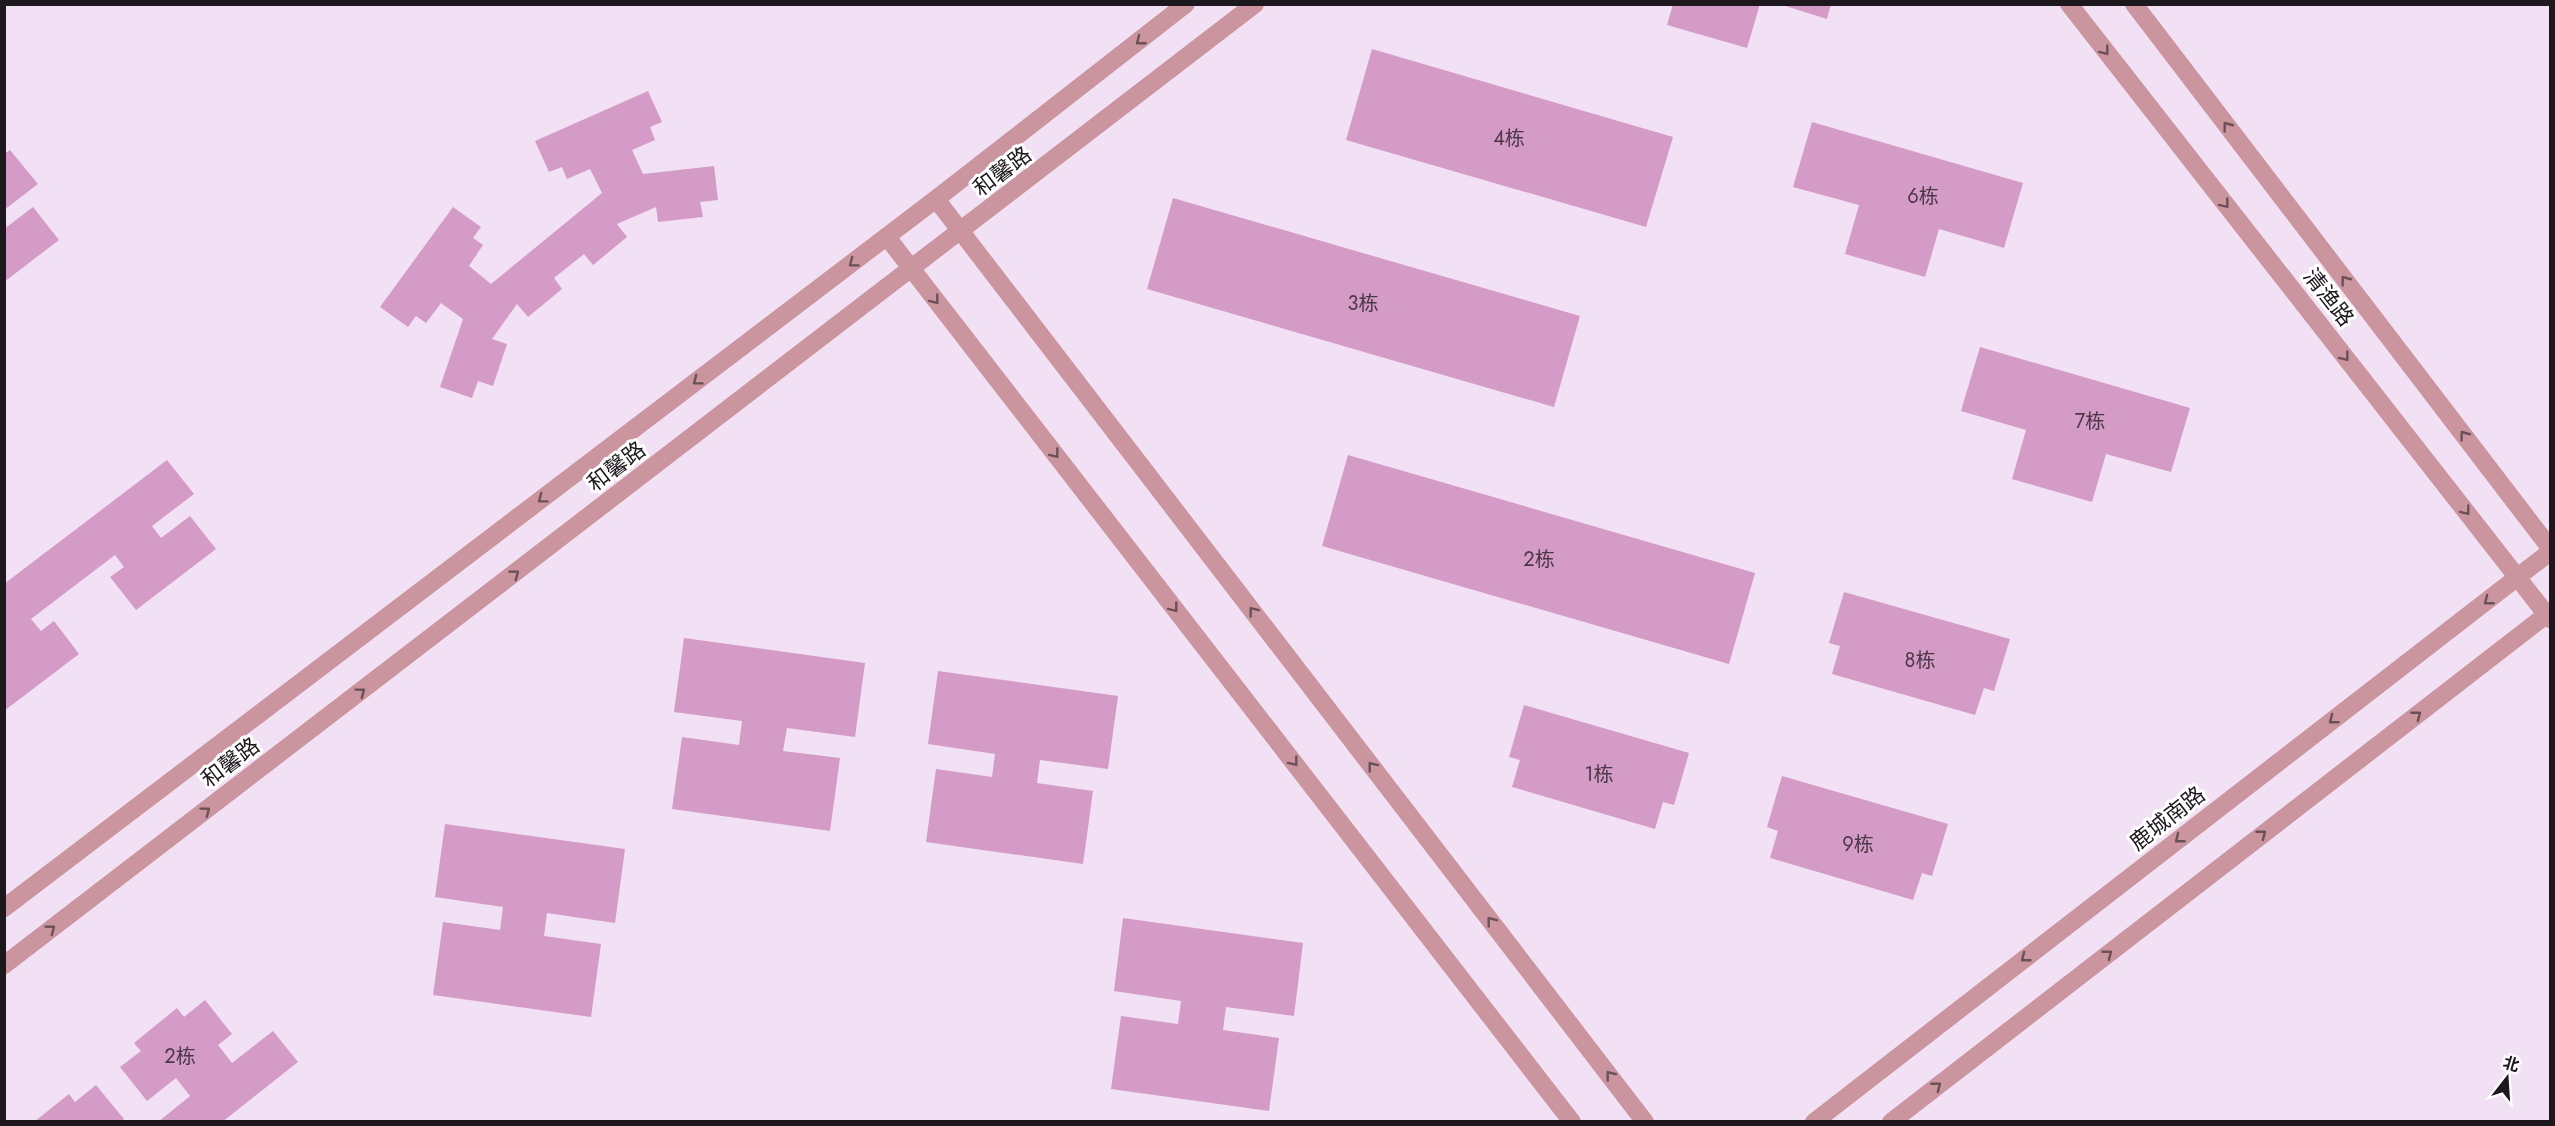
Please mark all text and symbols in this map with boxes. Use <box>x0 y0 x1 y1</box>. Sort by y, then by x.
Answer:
one-way arrow <box>1135 33 1146 44</box>
one-way arrow <box>2097 44 2108 55</box>
one-way arrow <box>2223 121 2234 132</box>
house number: 4栋 <box>1493 124 1525 153</box>
street label: 和馨路 <box>966 138 1038 204</box>
house number: 6栋 <box>1907 182 1939 211</box>
one-way arrow <box>2218 197 2229 208</box>
one-way arrow <box>848 255 859 266</box>
street label: 清渔路 <box>2296 261 2362 333</box>
one-way arrow <box>2342 276 2353 287</box>
house number: 3栋 <box>1348 289 1378 318</box>
one-way arrow <box>928 293 939 304</box>
one-way arrow <box>2338 351 2349 362</box>
one-way arrow <box>693 373 704 384</box>
house number: 7栋 <box>2075 407 2105 436</box>
one-way arrow <box>2460 431 2471 442</box>
street label: 和馨路 <box>580 433 652 499</box>
one-way arrow <box>1047 447 1058 458</box>
one-way arrow <box>538 492 549 503</box>
one-way arrow <box>2458 504 2469 515</box>
house number: 2栋 <box>1523 545 1555 574</box>
one-way arrow <box>509 570 520 581</box>
one-way arrow <box>2483 593 2494 604</box>
one-way arrow <box>1167 601 1178 612</box>
one-way arrow <box>1250 607 1261 618</box>
house number: 8栋 <box>1905 646 1935 675</box>
one-way arrow <box>354 689 365 700</box>
one-way arrow <box>2410 711 2421 722</box>
one-way arrow <box>2329 712 2340 723</box>
street label: 和馨路 <box>194 729 266 795</box>
one-way arrow <box>1286 755 1297 766</box>
house number: 1栋 <box>1585 760 1614 789</box>
one-way arrow <box>1368 762 1379 773</box>
street label: 鹿城南路 <box>2122 778 2212 858</box>
one-way arrow <box>199 807 210 818</box>
house number: 9栋 <box>1842 830 1874 859</box>
one-way arrow <box>2256 831 2267 842</box>
one-way arrow <box>2175 832 2186 843</box>
one-way arrow <box>1487 916 1498 927</box>
one-way arrow <box>44 926 55 937</box>
one-way arrow <box>2101 950 2112 961</box>
one-way arrow <box>2020 951 2031 962</box>
house number: 2栋 <box>164 1042 196 1071</box>
north arrow <box>2477 1048 2537 1108</box>
text: 北 <box>2500 1051 2522 1077</box>
one-way arrow <box>1606 1071 1617 1082</box>
one-way arrow <box>1931 1082 1942 1093</box>

